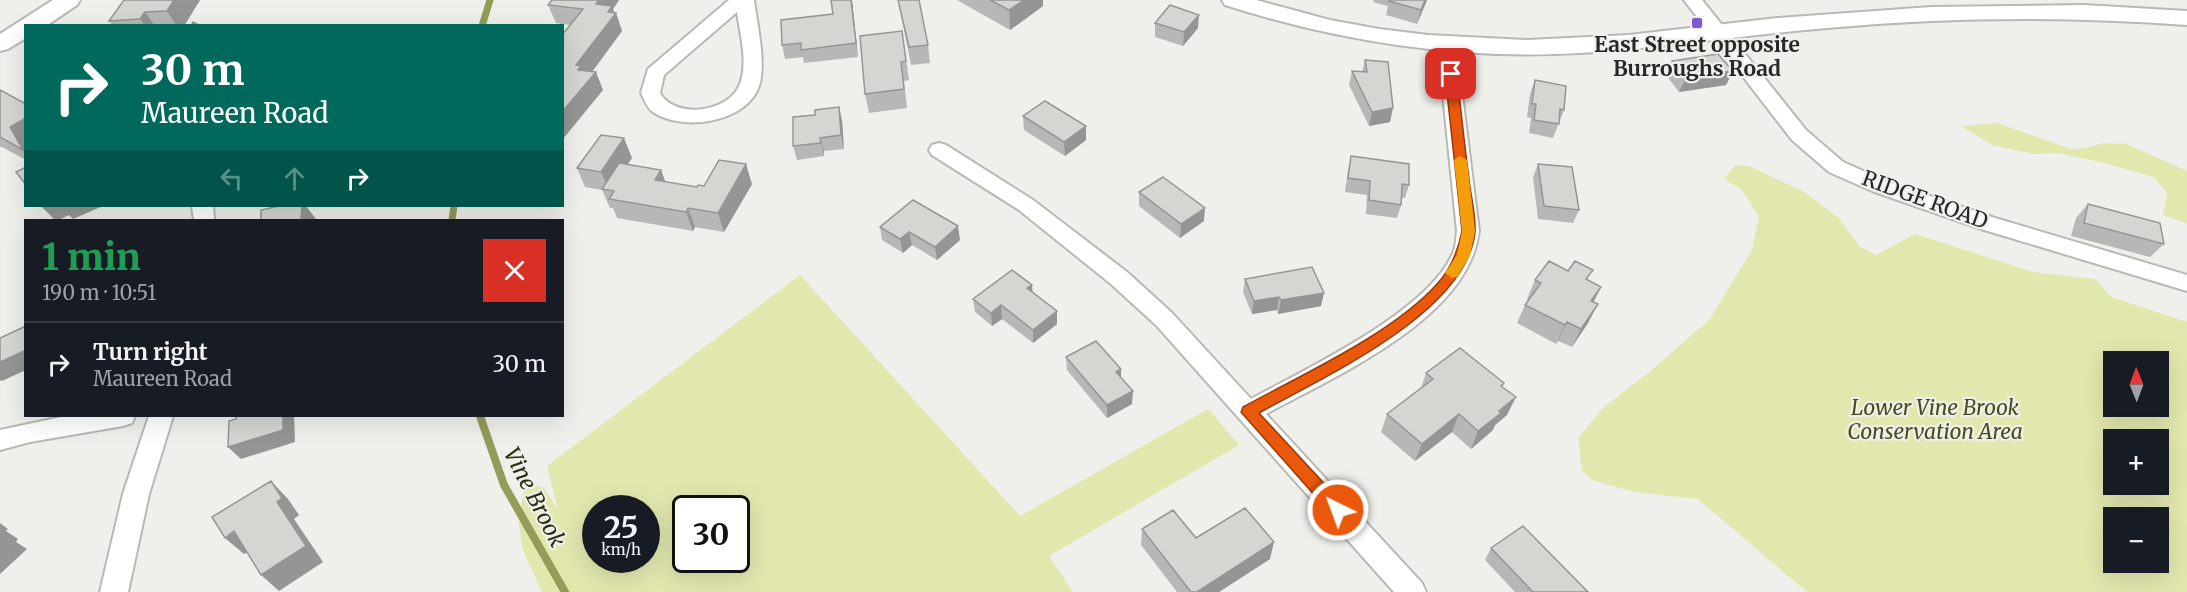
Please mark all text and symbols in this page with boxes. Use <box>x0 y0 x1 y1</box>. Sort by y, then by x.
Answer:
marker: East Street opposite Burroughs Road <box>1690 16 1704 30</box>
place label: East Street opposite Burroughs Road <box>1594 31 1800 82</box>
text: 30 m <box>141 44 245 96</box>
icon: right <box>42 48 120 126</box>
pin <box>1425 48 1476 99</box>
icon: arrive <box>1434 57 1467 90</box>
text: Maureen Road <box>141 96 329 130</box>
icon: left <box>215 162 248 195</box>
icon: ahead <box>278 162 311 195</box>
icon: right <box>341 162 374 195</box>
street label: RIDGE ROAD <box>1859 164 1992 235</box>
text: 1 min <box>42 235 141 280</box>
button: close <box>483 239 546 302</box>
text: 190 m · 10:51 <box>42 280 156 305</box>
text: Turn right <box>93 338 207 366</box>
icon: right <box>42 348 75 381</box>
text: 30 m <box>492 350 546 378</box>
north arrow <box>2103 351 2169 417</box>
map controls <box>2103 351 2169 573</box>
text: Maureen Road <box>93 366 232 391</box>
park label: Lower Vine Brook Conservation Area <box>1847 394 2023 445</box>
button: + <box>2103 429 2169 495</box>
water label: Vine Brook <box>498 443 572 551</box>
position arrow <box>1306 478 1370 542</box>
speed limit sign: 30 <box>672 495 750 573</box>
button: − <box>2103 507 2169 573</box>
text: 25 <box>604 508 638 546</box>
text: km/h <box>601 540 641 559</box>

